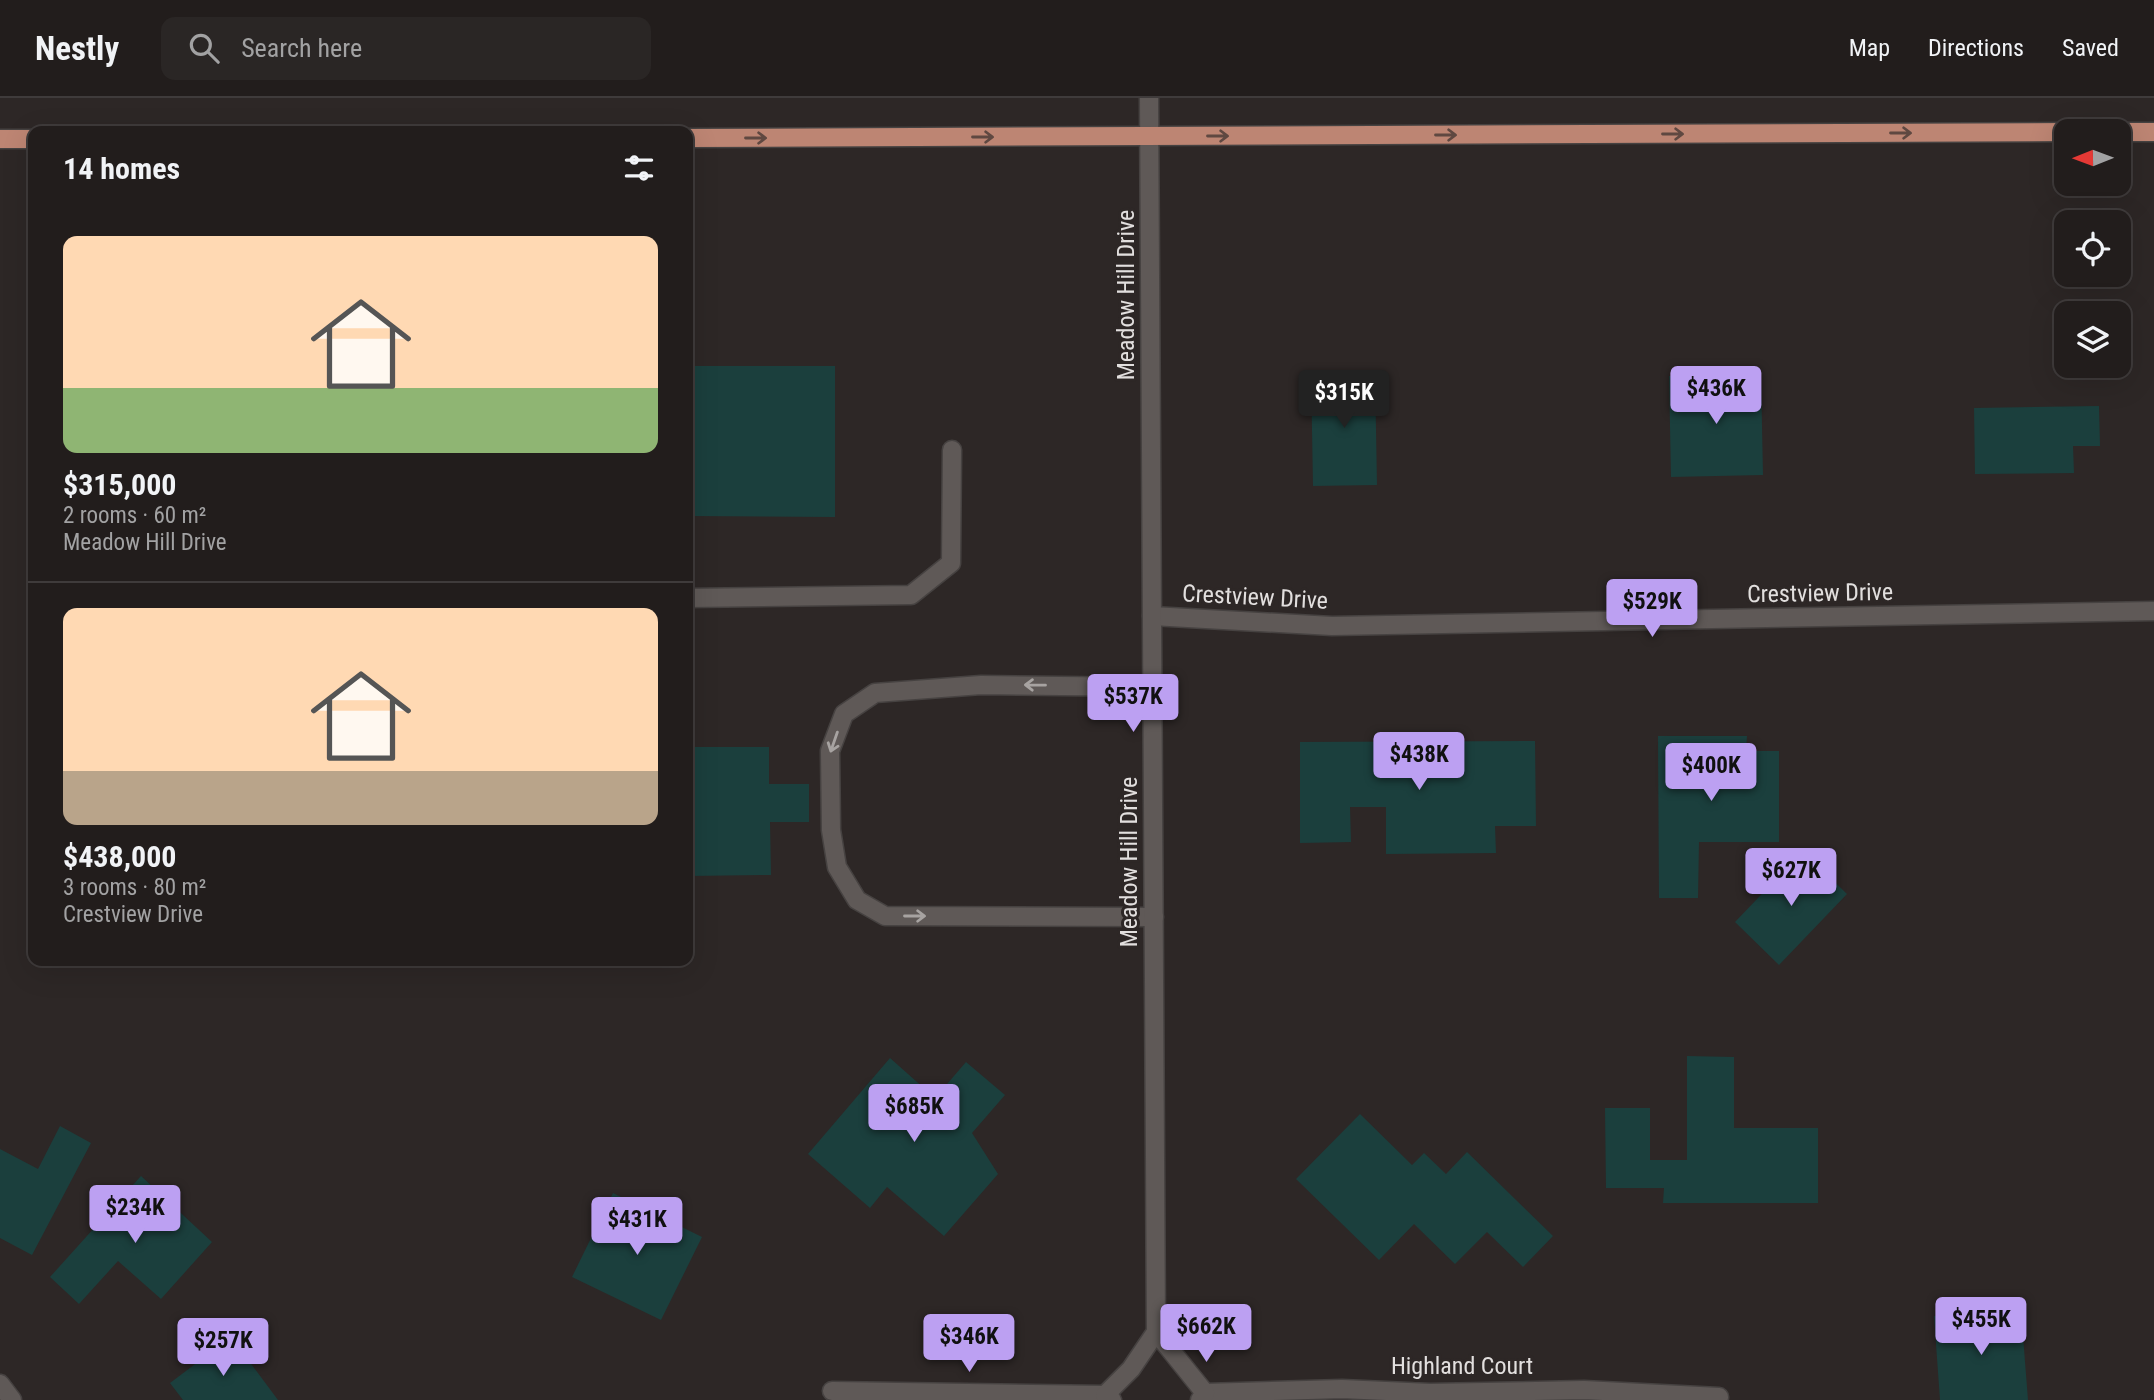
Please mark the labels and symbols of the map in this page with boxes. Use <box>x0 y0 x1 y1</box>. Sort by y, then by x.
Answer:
north arrow <box>2054 119 2132 196</box>
one-way arrow <box>1889 126 1912 140</box>
one-way arrow <box>1661 127 1684 141</box>
one-way arrow <box>1434 128 1457 142</box>
one-way arrow <box>1206 129 1229 143</box>
one-way arrow <box>972 130 995 144</box>
one-way arrow <box>744 131 767 144</box>
street label: Meadow Hill Drive <box>1112 210 1140 380</box>
pin: $436K <box>1667 366 1765 426</box>
pin: $315K <box>1295 370 1393 430</box>
street label: Crestview Drive <box>1747 578 1893 608</box>
street label: Crestview Drive <box>1181 579 1329 615</box>
pin: $529K <box>1603 580 1701 639</box>
pin: $537K <box>1084 674 1182 734</box>
one-way arrow <box>1024 679 1047 692</box>
one-way arrow <box>827 730 839 752</box>
pin: $438K <box>1370 732 1468 792</box>
pin: $400K <box>1662 744 1760 803</box>
street label: Meadow Hill Drive <box>1115 777 1143 947</box>
pin: $627K <box>1742 848 1840 908</box>
one-way arrow <box>903 910 926 923</box>
pin: $685K <box>865 1084 963 1144</box>
pin: $234K <box>86 1186 184 1245</box>
pin: $431K <box>588 1198 686 1257</box>
pin: $455K <box>1932 1298 2030 1357</box>
pin: $662K <box>1157 1304 1255 1364</box>
pin: $346K <box>920 1314 1018 1374</box>
pin: $257K <box>174 1318 272 1378</box>
street label: Highland Court <box>1391 1352 1533 1380</box>

